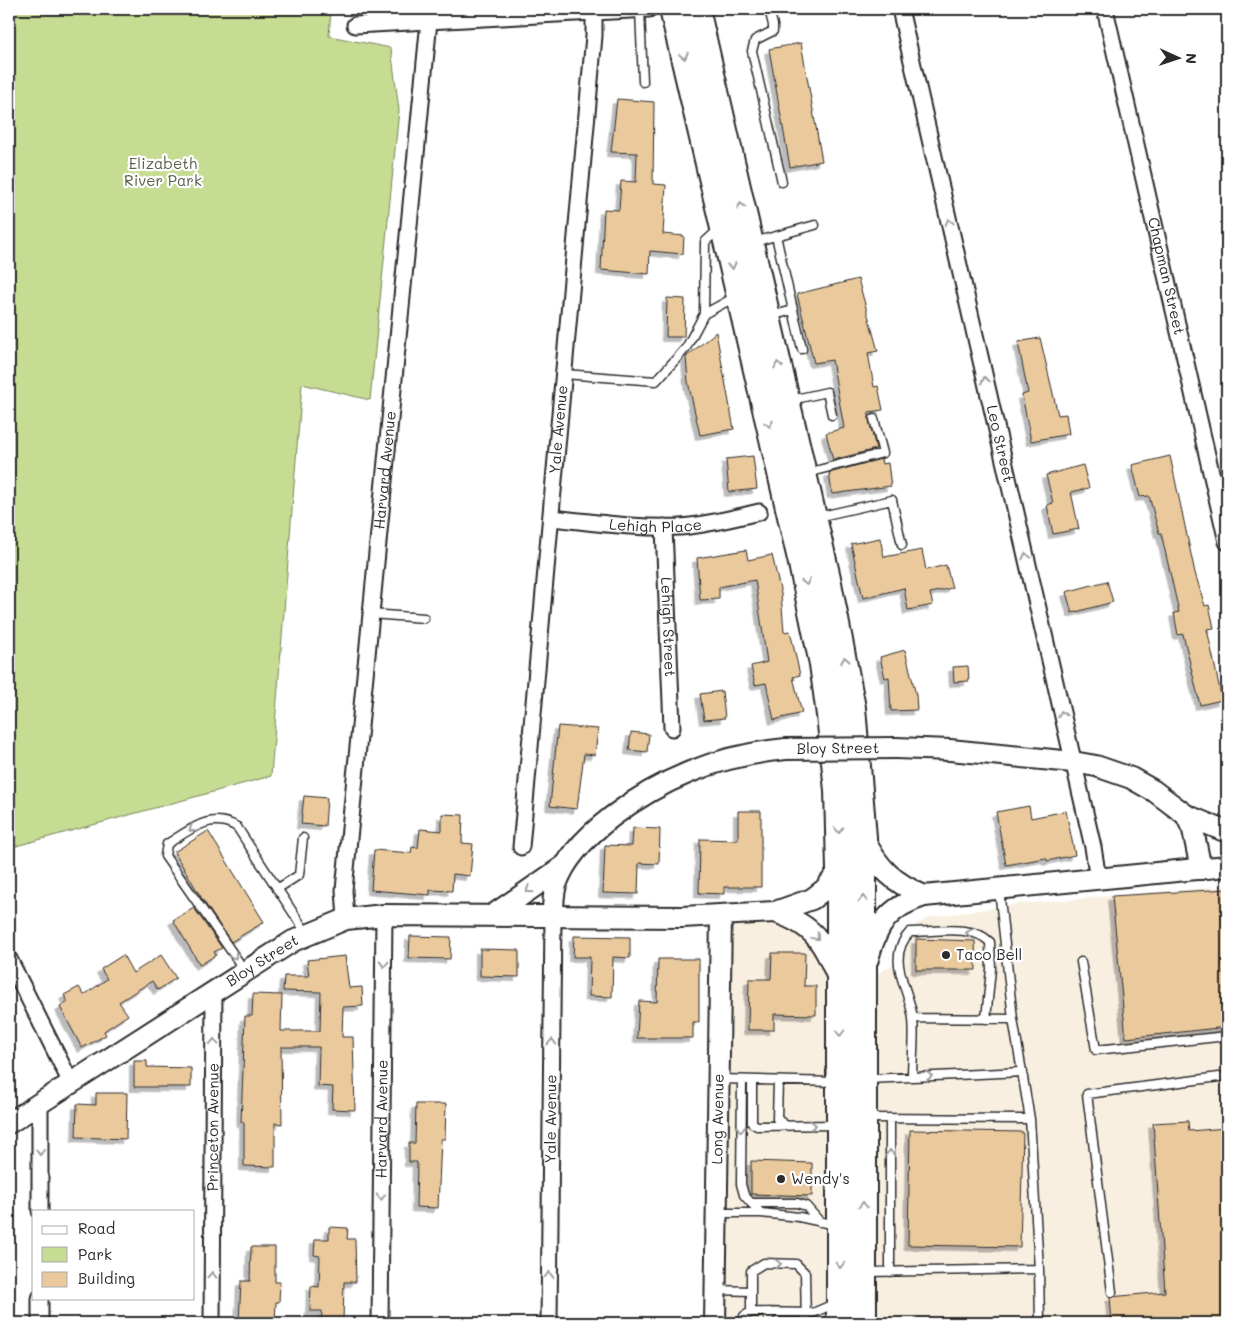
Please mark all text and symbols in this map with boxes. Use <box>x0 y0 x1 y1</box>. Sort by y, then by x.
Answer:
north arrow <box>1154 32 1204 82</box>
one-way arrow <box>678 52 689 61</box>
text: N <box>1182 53 1201 65</box>
park label: Elizabeth River Park <box>124 153 202 190</box>
one-way arrow <box>736 202 747 211</box>
street label: Chapman Street <box>1144 215 1190 337</box>
one-way arrow <box>944 217 955 226</box>
one-way arrow <box>726 261 737 270</box>
one-way arrow <box>773 360 784 369</box>
one-way arrow <box>981 376 991 385</box>
street label: Yale Avenue <box>544 384 572 475</box>
street label: Leo Street <box>982 403 1020 484</box>
street label: Harvard Avenue <box>368 410 400 530</box>
one-way arrow <box>763 419 774 428</box>
street label: Lehigh Place <box>608 513 703 536</box>
one-way arrow <box>1021 551 1032 560</box>
street label: Lehigh Street <box>657 577 681 677</box>
one-way arrow <box>800 578 811 587</box>
one-way arrow <box>840 655 850 664</box>
one-way arrow <box>1057 710 1068 719</box>
street label: Bloy Street <box>797 737 879 758</box>
one-way arrow <box>188 823 197 833</box>
one-way arrow <box>834 826 845 834</box>
one-way arrow <box>526 884 535 893</box>
one-way arrow <box>858 895 868 903</box>
one-way arrow <box>965 928 974 938</box>
street label: Bloy Street <box>222 929 301 990</box>
one-way arrow <box>811 931 820 940</box>
place label: Taco Bell <box>956 944 1022 964</box>
marker: Taco Bell <box>940 949 952 961</box>
one-way arrow <box>228 950 237 959</box>
one-way arrow <box>379 960 389 968</box>
one-way arrow <box>835 1029 845 1037</box>
one-way arrow <box>209 1038 219 1046</box>
one-way arrow <box>547 1038 557 1046</box>
street label: Harvard Avenue <box>370 1060 392 1178</box>
street label: Princeton Avenue <box>202 1063 223 1191</box>
one-way arrow <box>925 1071 933 1082</box>
street label: Yale Avenue <box>540 1074 560 1164</box>
street label: Long Avenue <box>706 1074 728 1164</box>
one-way arrow <box>809 1120 817 1130</box>
one-way arrow <box>736 1125 747 1133</box>
one-way arrow <box>35 1148 45 1156</box>
one-way arrow <box>885 1149 895 1156</box>
place label: Wendy's <box>791 1168 850 1188</box>
marker: Wendy's <box>775 1173 787 1185</box>
one-way arrow <box>376 1193 386 1201</box>
one-way arrow <box>858 1200 868 1208</box>
legend <box>32 1210 195 1300</box>
text: Road <box>78 1218 115 1238</box>
text: Park <box>78 1244 112 1264</box>
one-way arrow <box>775 1258 783 1269</box>
one-way arrow <box>835 1262 845 1269</box>
text: Building <box>78 1268 135 1288</box>
one-way arrow <box>207 1270 217 1278</box>
one-way arrow <box>544 1270 555 1278</box>

